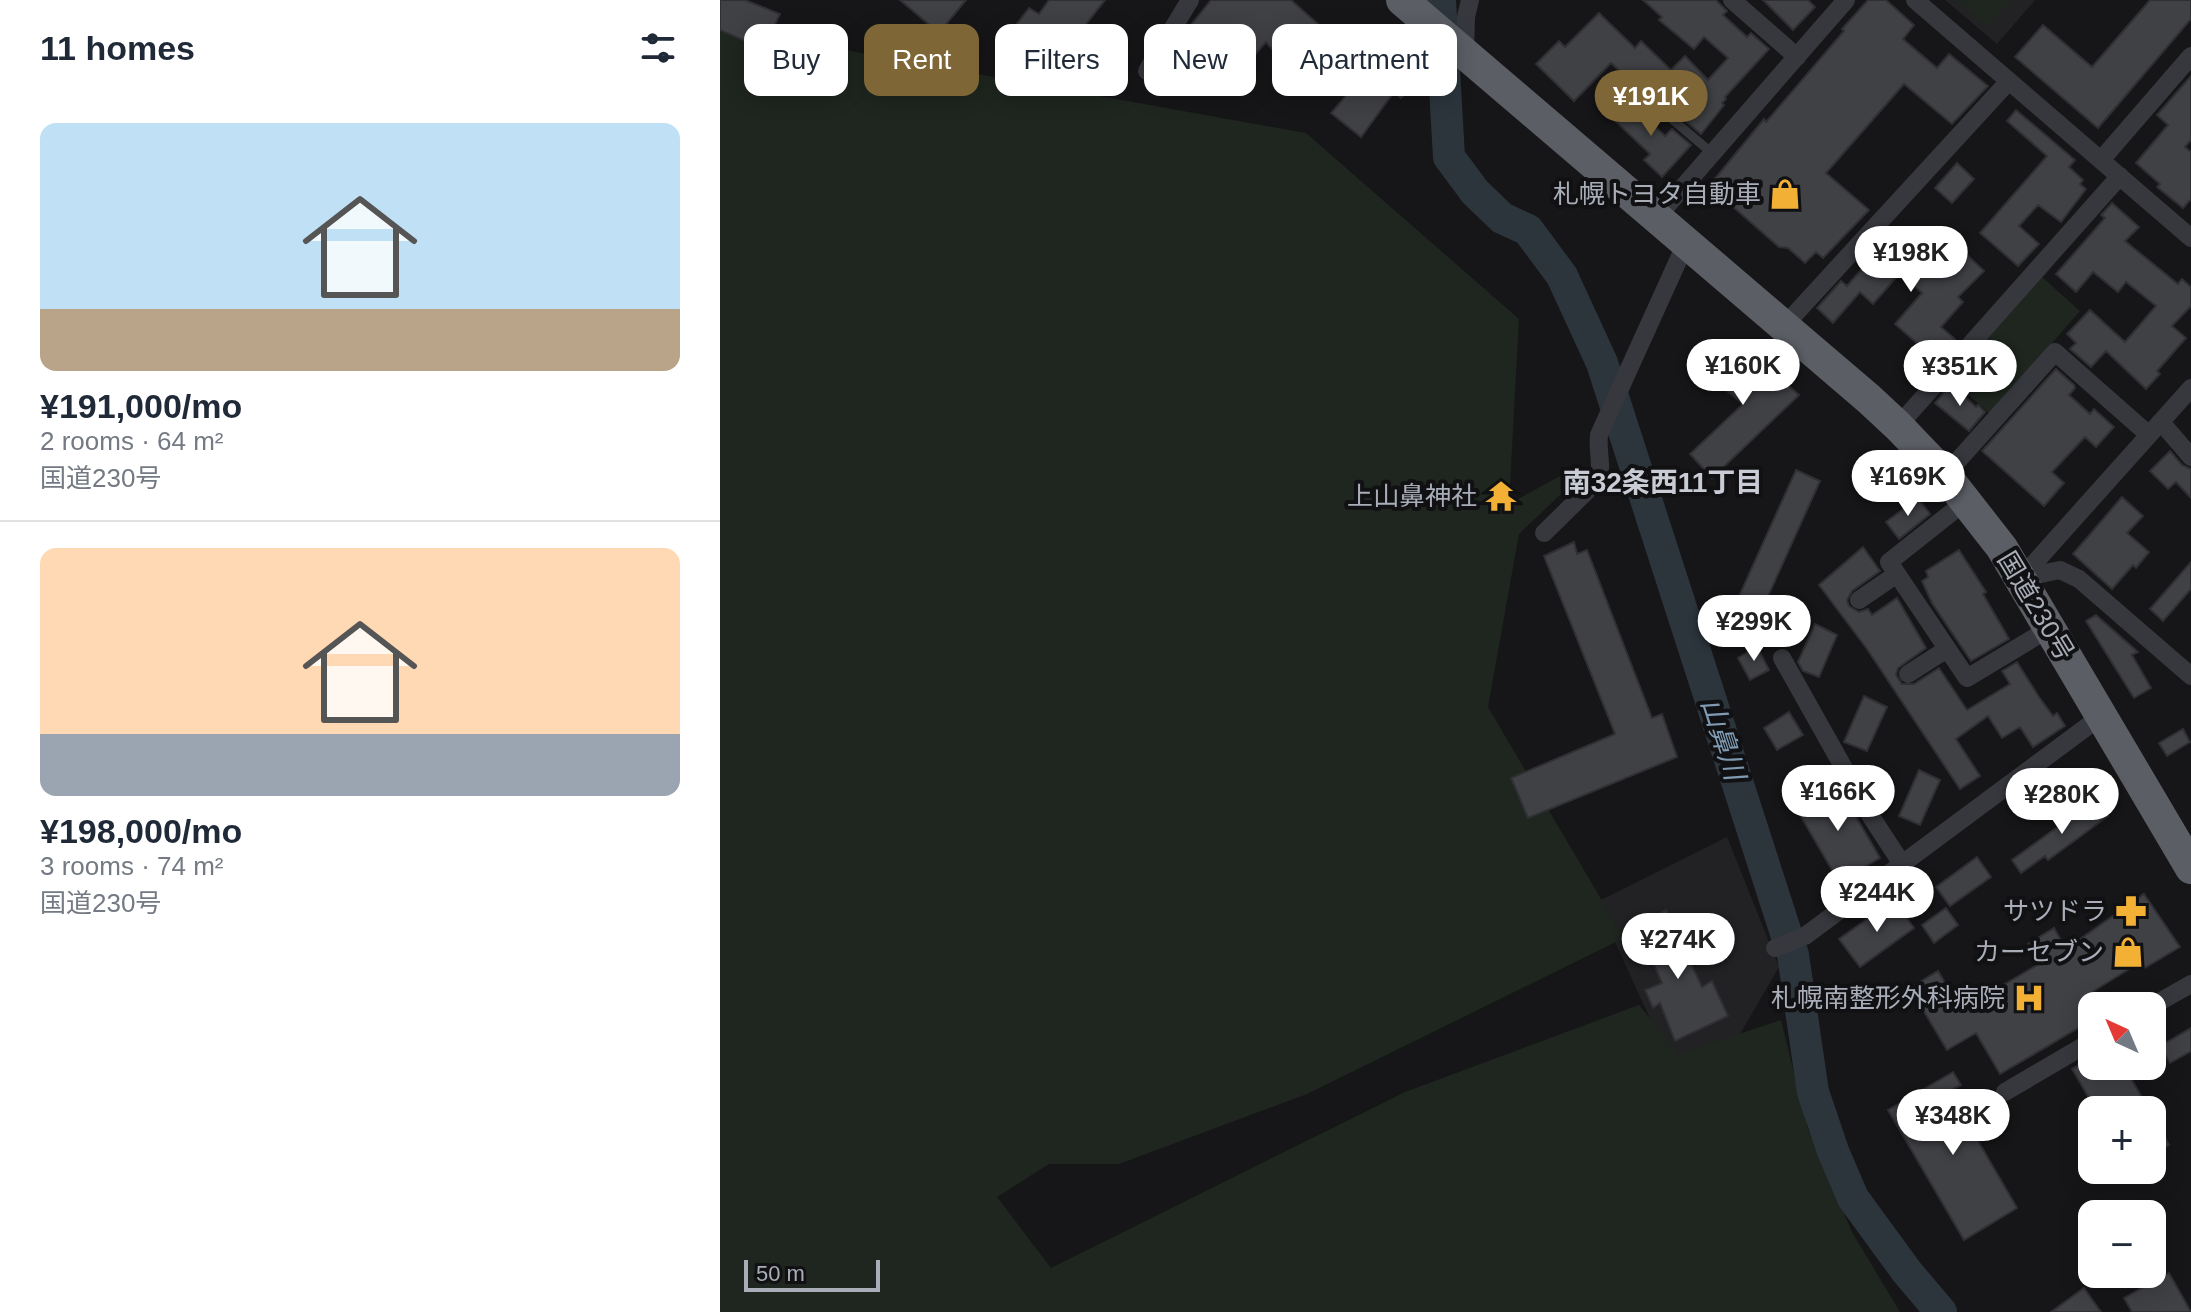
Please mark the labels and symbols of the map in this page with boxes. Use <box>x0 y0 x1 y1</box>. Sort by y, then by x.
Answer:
pin: ¥191K <box>1595 70 1707 138</box>
shop icon: 札幌トヨタ自動車 <box>1768 177 1802 211</box>
place label: 札幌トヨタ自動車 <box>1553 179 1761 209</box>
pin: ¥198K <box>1855 226 1967 294</box>
pin: ¥160K <box>1687 339 1799 407</box>
pin: ¥351K <box>1904 340 2016 408</box>
pin: ¥169K <box>1852 450 1964 518</box>
district label: 南32条西11丁目 <box>1563 467 1763 498</box>
temple icon: 上山鼻神社 <box>1484 479 1518 513</box>
place label: 上山鼻神社 <box>1347 481 1477 511</box>
street label: 国道230号 <box>1992 546 2080 666</box>
pin: ¥299K <box>1698 595 1810 663</box>
water label: 山鼻川 <box>1695 694 1752 787</box>
pin: ¥166K <box>1782 765 1894 833</box>
pin: ¥280K <box>2006 768 2118 836</box>
pin: ¥244K <box>1821 866 1933 934</box>
pharmacy icon: サツドラ <box>2114 894 2148 928</box>
place label: サツドラ <box>2003 896 2107 926</box>
pin: ¥274K <box>1622 913 1734 981</box>
shop icon: カーセブン <box>2111 935 2145 969</box>
place label: カーセブン <box>1974 937 2104 967</box>
hospital icon: 札幌南整形外科病院 <box>2012 981 2046 1015</box>
place label: 札幌南整形外科病院 <box>1771 983 2005 1013</box>
north arrow <box>2078 992 2166 1080</box>
pin: ¥348K <box>1897 1089 2009 1157</box>
scale bar <box>744 1256 880 1292</box>

